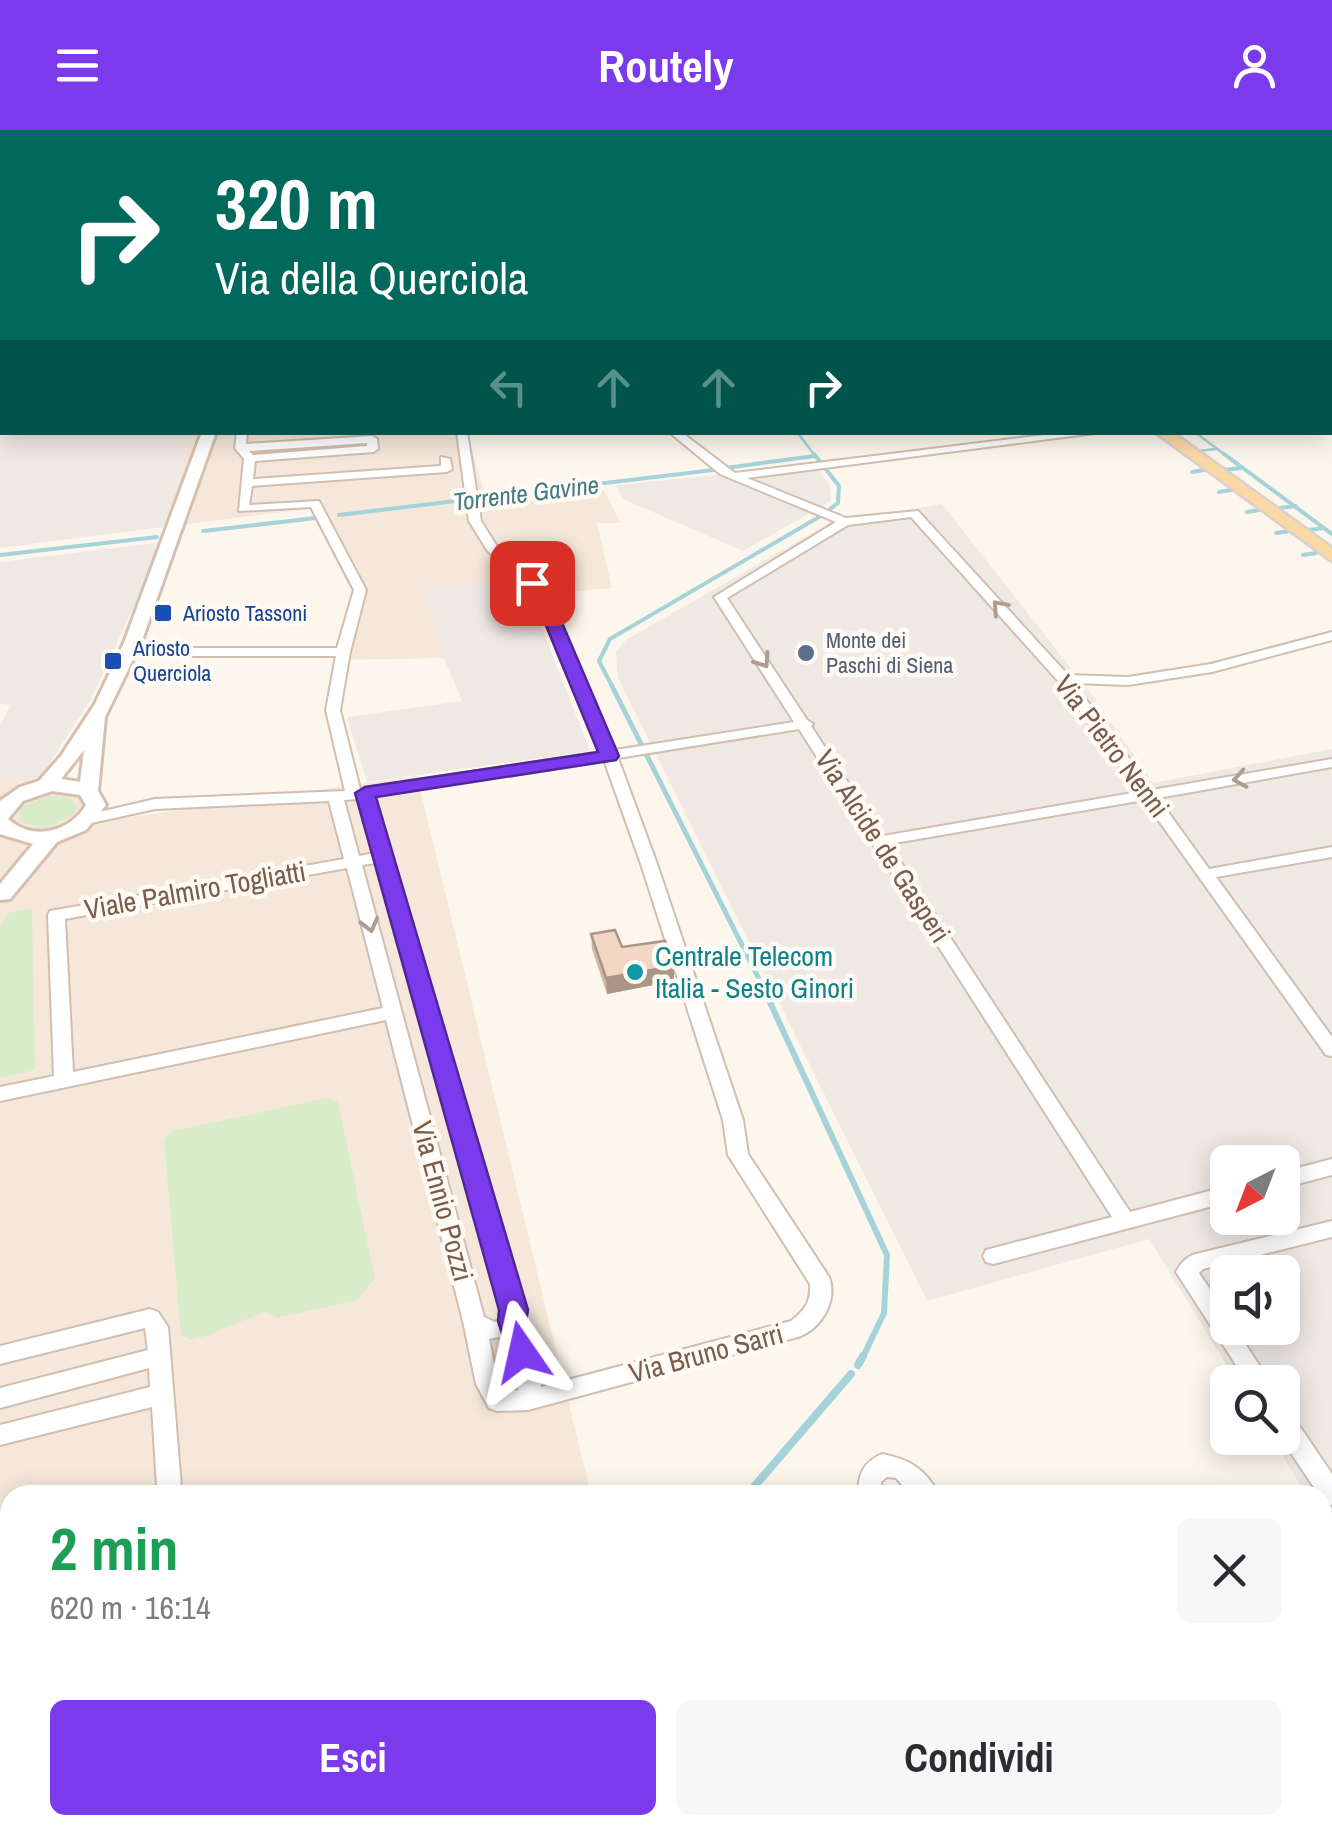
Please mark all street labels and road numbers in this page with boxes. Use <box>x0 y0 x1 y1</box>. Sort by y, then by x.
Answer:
street label: Via Pietro Nenni <box>1046 667 1178 825</box>
street label: Via Alcide de Gasperi <box>806 742 960 950</box>
street label: Viale Palmiro Togliatti <box>81 852 309 928</box>
street label: Via Ennio Pozzi <box>403 1117 483 1285</box>
street label: Via Bruno Sarri <box>625 1314 787 1392</box>

